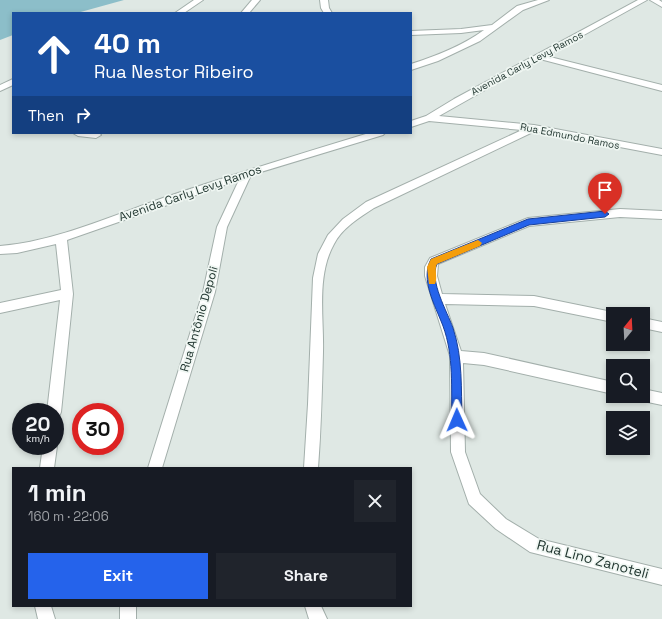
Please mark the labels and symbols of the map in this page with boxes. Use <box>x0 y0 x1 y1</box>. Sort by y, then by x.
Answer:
street label: Avenida Carly Levy Ramos <box>469 28 585 98</box>
street label: Rua Edmundo Ramos <box>519 120 621 152</box>
street label: Avenida Carly Levy Ramos <box>116 161 264 225</box>
pin <box>588 173 622 214</box>
street label: Rua Antônio Depoli <box>176 264 222 374</box>
north arrow <box>606 307 650 351</box>
position arrow <box>436 399 478 441</box>
speed limit sign: 30 <box>72 403 124 455</box>
street label: Rua Lino Zanoteli <box>535 535 651 583</box>

